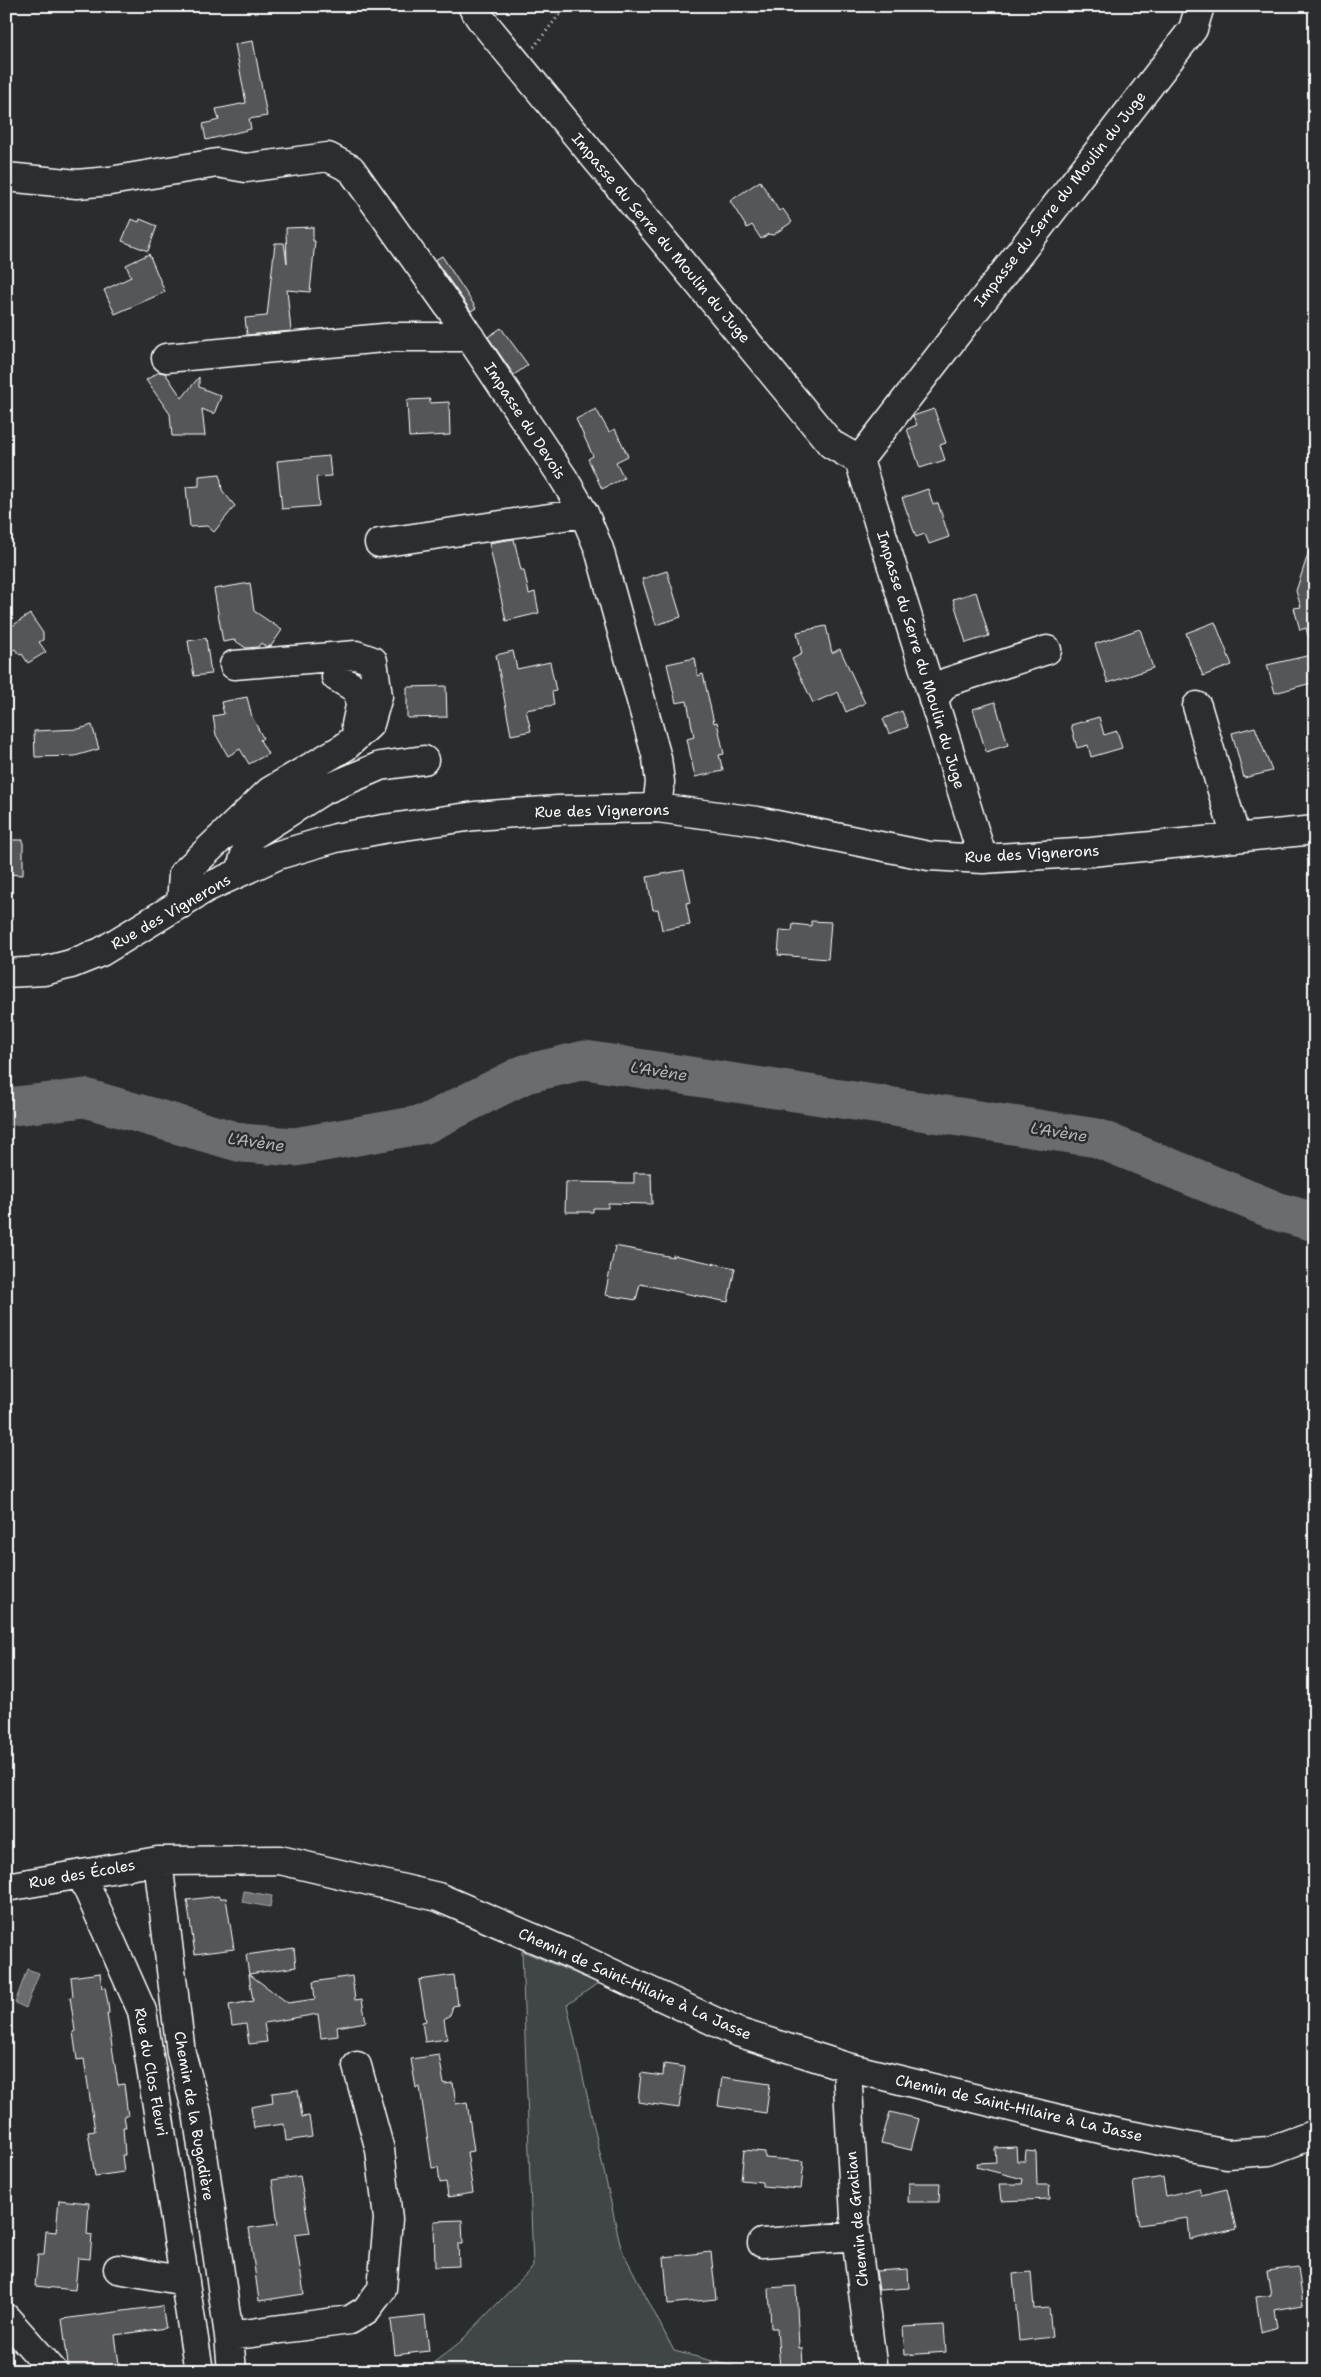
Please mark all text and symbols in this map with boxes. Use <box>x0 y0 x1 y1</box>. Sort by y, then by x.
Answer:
street label: Impasse du Serre du Moulin du Juge <box>969 87 1151 311</box>
street label: Impasse du Serre du Moulin du Juge <box>567 129 755 347</box>
street label: Impasse du Devois <box>480 359 570 483</box>
street label: Impasse du Serre du Moulin du Juge <box>872 529 970 791</box>
street label: Rue des Vignerons <box>534 800 670 822</box>
street label: Rue des Vignerons <box>964 840 1100 868</box>
street label: Rue des Vignerons <box>108 870 234 954</box>
water label: L'Avène <box>629 1056 689 1086</box>
water label: L'Avène <box>1029 1117 1089 1147</box>
water label: L'Avène <box>226 1128 286 1156</box>
street label: Rue des Écoles <box>27 1854 137 1893</box>
street label: Chemin de Saint-Hilaire à La Jasse <box>515 1923 755 2045</box>
street label: Rue du Clos Fleuri <box>130 2006 172 2138</box>
street label: Chemin de la Bugadière <box>169 2030 219 2202</box>
street label: Chemin de Saint-Hilaire à La Jasse <box>893 2070 1145 2146</box>
street label: Chemin de Gratian <box>841 2150 873 2288</box>

